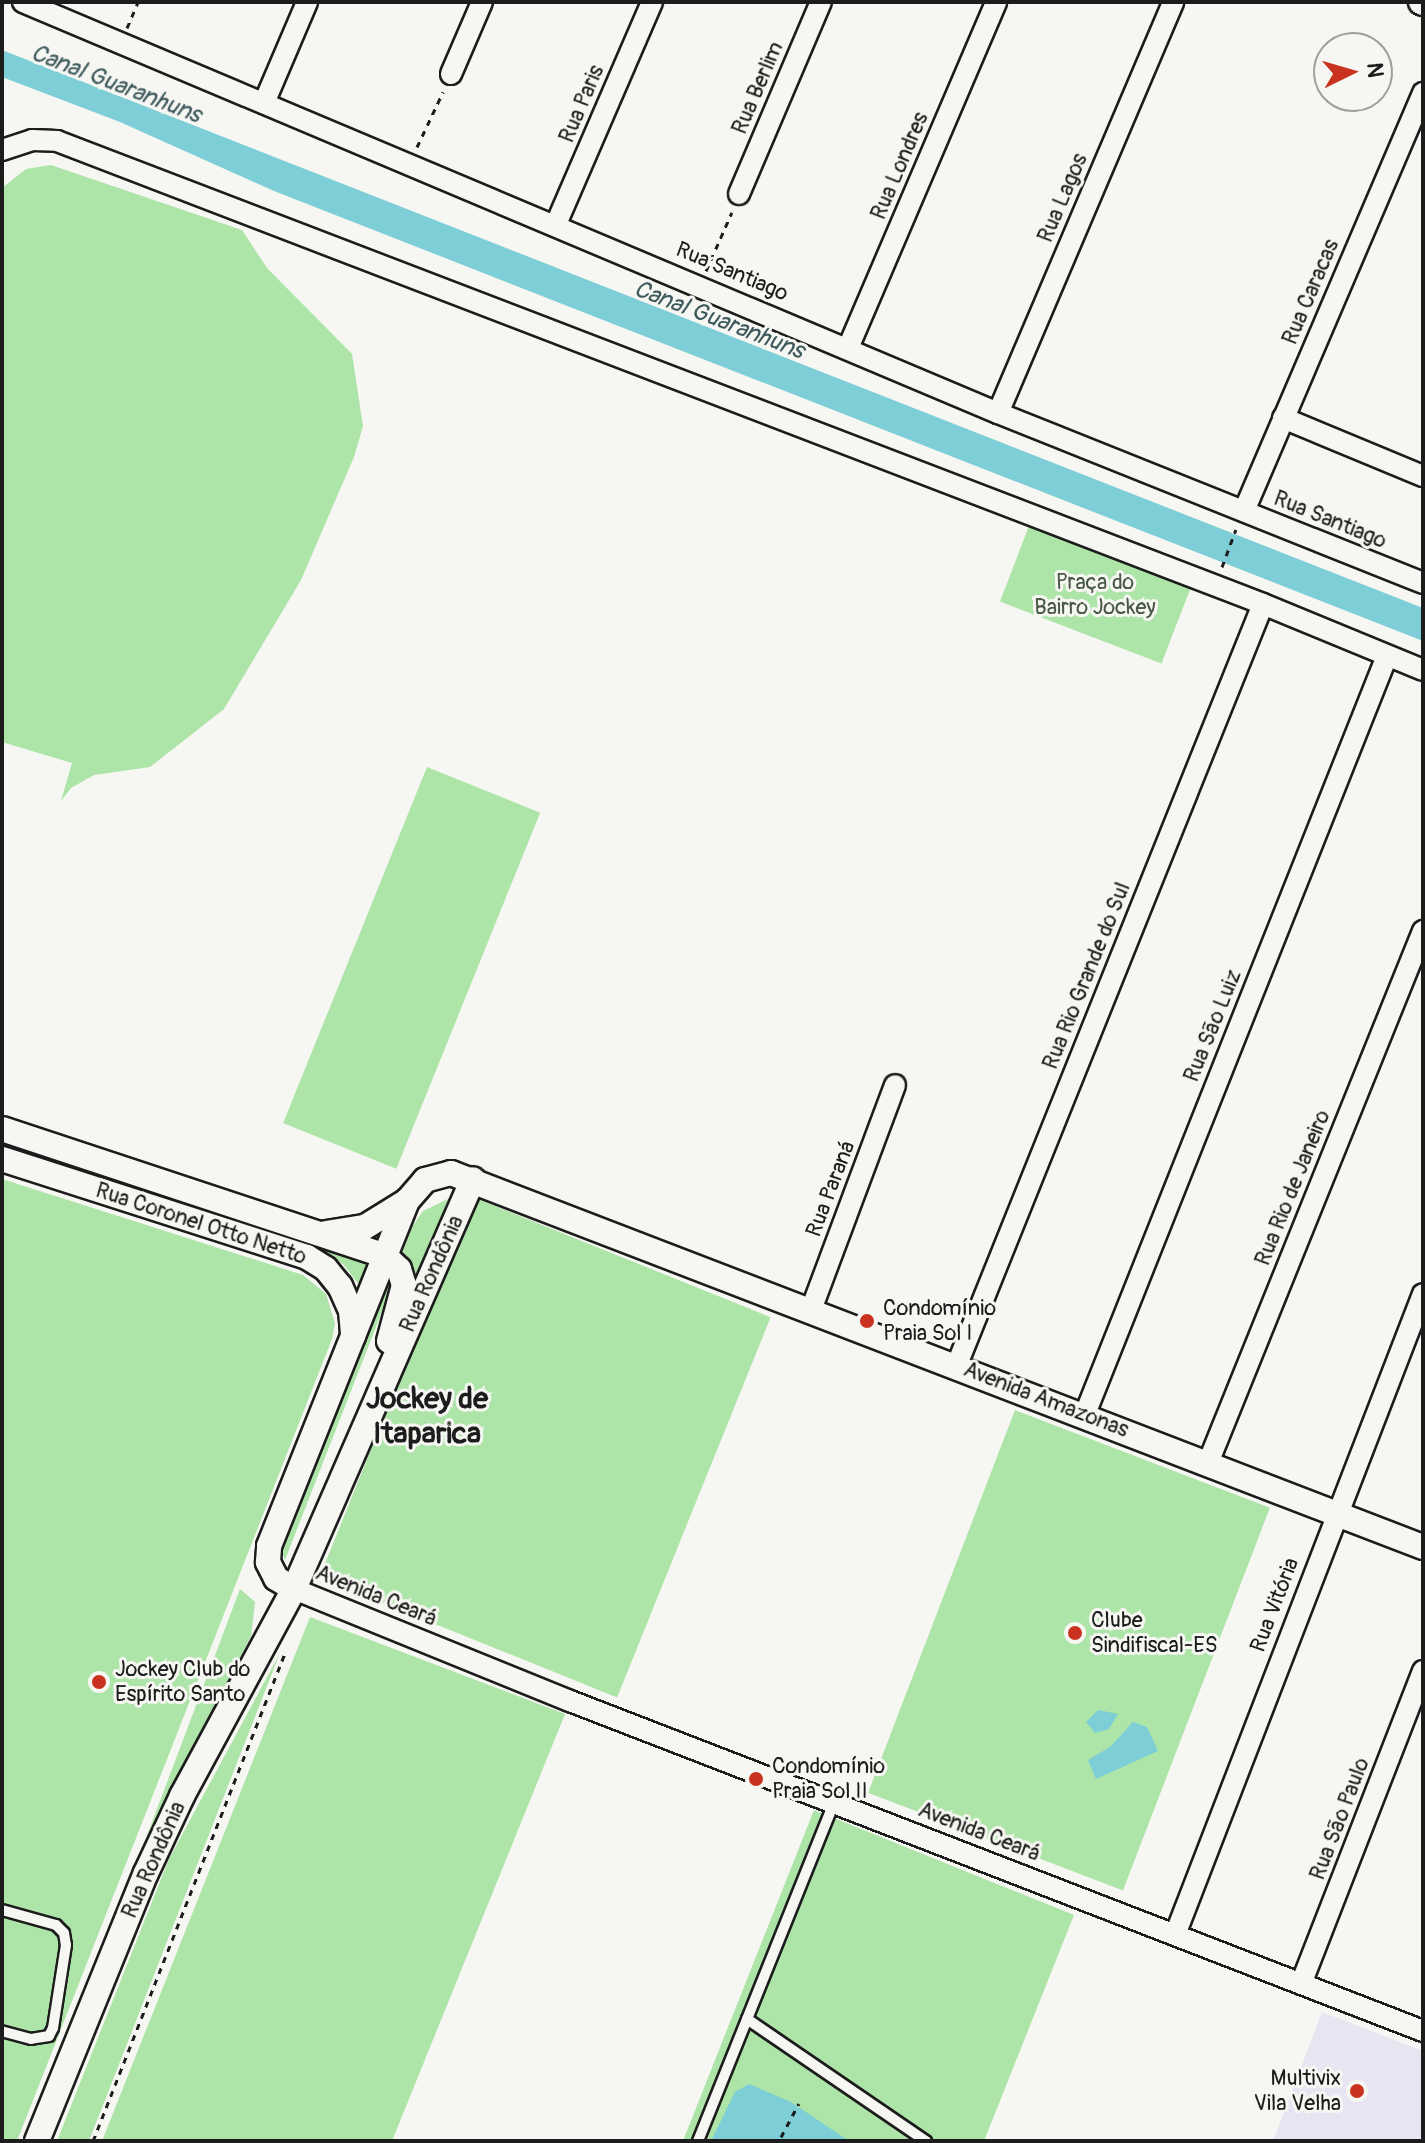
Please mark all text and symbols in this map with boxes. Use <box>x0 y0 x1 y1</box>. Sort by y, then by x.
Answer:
north arrow <box>1313 32 1393 112</box>
water label: Canal Guaranhuns <box>27 38 205 130</box>
street label: Rua Berlim <box>727 38 789 138</box>
street label: Rua Paris <box>554 61 610 147</box>
text: N <box>1360 61 1390 79</box>
street label: Rua Londres <box>866 108 934 224</box>
street label: Rua Lagos <box>1032 150 1094 246</box>
street label: Rua Caracas <box>1277 235 1345 349</box>
street label: Rua Santiago <box>672 237 792 307</box>
water label: Canal Guaranhuns <box>630 274 808 366</box>
street label: Rua Santiago <box>1270 485 1390 555</box>
park label: Praça do Bairro Jockey <box>1034 569 1156 620</box>
street label: Rua Rio Grande do Sul <box>1037 879 1137 1073</box>
street label: Rua São Luiz <box>1179 966 1247 1086</box>
street label: Rua Rio de Janeiro <box>1250 1106 1336 1270</box>
street label: Rua Paraná <box>801 1137 861 1241</box>
street label: Rua Coronel Otto Netto <box>92 1177 310 1271</box>
street label: Rua Rondônia <box>395 1212 469 1336</box>
place label: Condomínio Praia Sol I <box>883 1295 996 1346</box>
marker: Condomínio Praia Sol I <box>858 1312 876 1330</box>
street label: Avenida Amazonas <box>960 1356 1132 1444</box>
district label: Jockey de Itaparica <box>366 1381 488 1452</box>
street label: Rua Vitória <box>1245 1554 1305 1656</box>
street label: Avenida Ceará <box>312 1560 440 1632</box>
place label: Clube Sindifiscal-ES <box>1091 1607 1218 1658</box>
marker: Clube Sindifiscal-ES <box>1066 1624 1084 1642</box>
place label: Jockey Club do Espírito Santo <box>115 1656 250 1708</box>
marker: Jockey Club do Espírito Santo <box>90 1673 108 1691</box>
place label: Condomínio Praia Sol II <box>772 1753 885 1804</box>
street label: Rua São Paulo <box>1305 1754 1375 1884</box>
marker: Condomínio Praia Sol II <box>747 1770 765 1788</box>
street label: Avenida Ceará <box>914 1797 1044 1867</box>
street label: Rua Rondônia <box>117 1798 191 1922</box>
place label: Multivix Vila Velha <box>1254 2065 1341 2116</box>
marker: Multivix Vila Velha <box>1348 2082 1366 2100</box>

